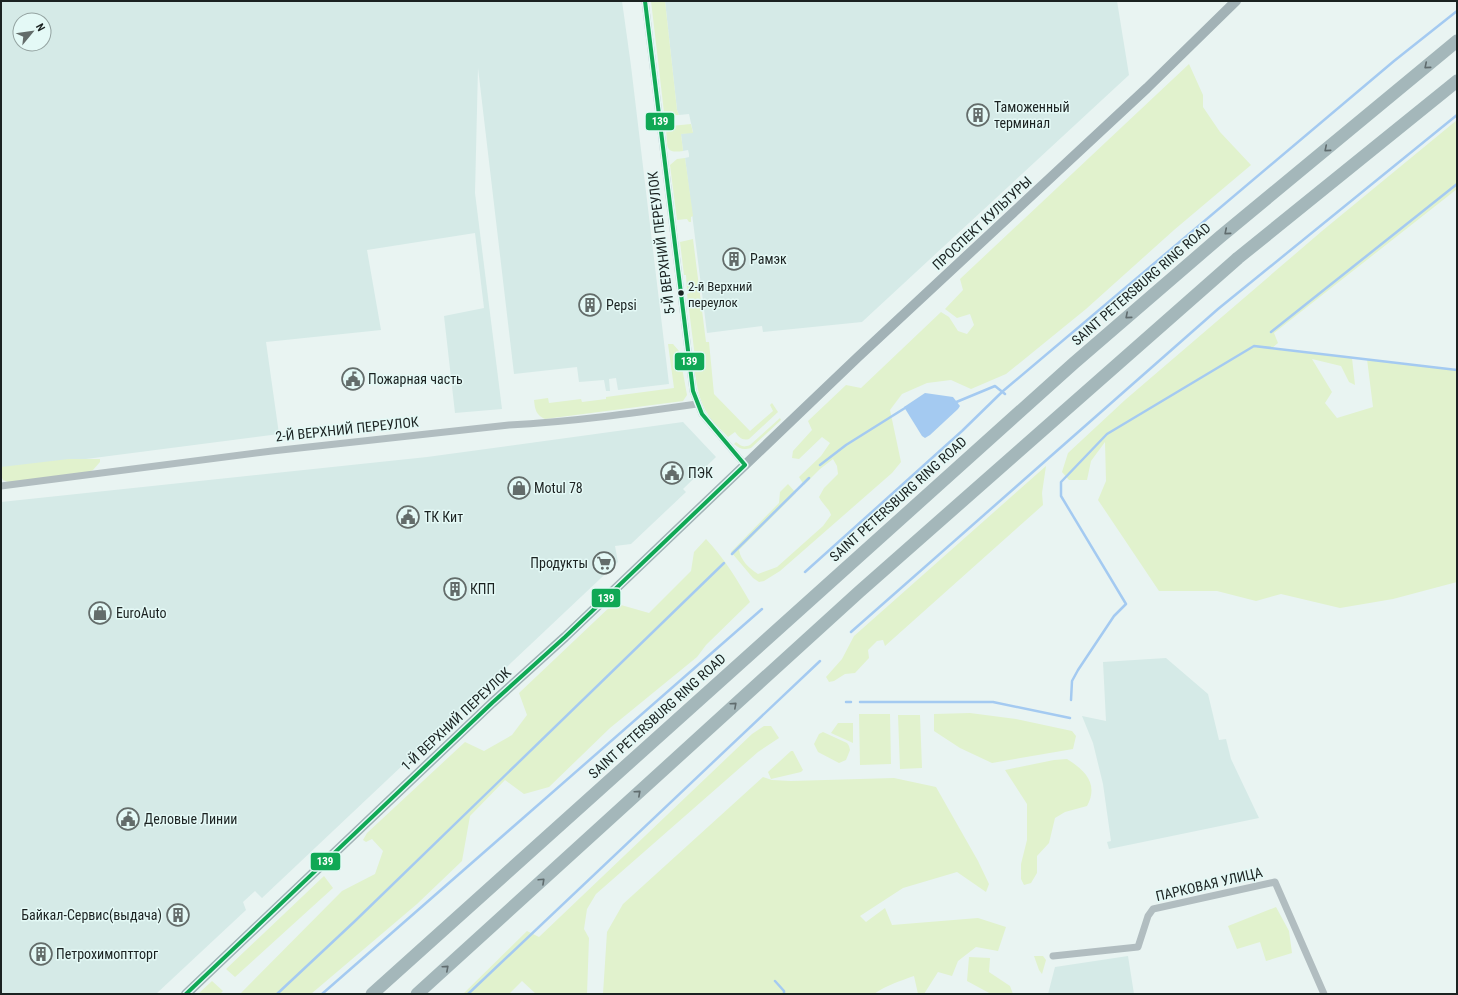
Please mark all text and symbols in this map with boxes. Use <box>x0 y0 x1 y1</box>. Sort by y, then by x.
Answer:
north arrow <box>12 12 52 52</box>
text: N <box>33 21 48 34</box>
one-way arrow <box>1424 62 1432 69</box>
place label: Таможенный терминал <box>994 99 1070 131</box>
building icon: Таможенный терминал <box>965 102 991 128</box>
line badge: 139 <box>645 112 675 131</box>
text: 139 <box>652 115 668 128</box>
one-way arrow <box>1324 145 1331 152</box>
street label: 5-Й ВЕРХНИЙ ПЕРЕУЛОК <box>644 170 678 315</box>
street label: ПРОСПЕКТ КУЛЬТУРЫ <box>929 173 1035 273</box>
street label: SAINT PETERSBURG RING ROAD <box>1068 219 1214 349</box>
one-way arrow <box>1224 227 1231 234</box>
building icon: Рамэк <box>721 246 747 272</box>
place label: Рамэк <box>750 251 787 267</box>
place label: 2-й Верхний переулок <box>688 279 752 310</box>
marker: 2-й Верхний переулок <box>676 288 686 298</box>
building icon: Pepsi <box>577 292 603 318</box>
place label: Pepsi <box>606 297 637 313</box>
one-way arrow <box>1125 312 1132 319</box>
line badge: 139 <box>674 352 705 371</box>
text: 139 <box>681 355 697 368</box>
public building icon: Пожарная часть <box>340 366 366 392</box>
place label: Пожарная часть <box>368 371 463 387</box>
street label: 2-Й ВЕРХНИЙ ПЕРЕУЛОК <box>275 414 420 444</box>
street label: SAINT PETERSBURG RING ROAD <box>826 433 970 565</box>
public building icon: ПЭК <box>659 460 685 486</box>
place label: ПЭК <box>688 465 713 481</box>
shop icon: Motul 78 <box>506 475 532 501</box>
place label: Motul 78 <box>534 480 583 496</box>
public building icon: ТК Кит <box>395 504 421 530</box>
place label: ТК Кит <box>424 509 463 525</box>
supermarket icon: Продукты <box>591 550 617 576</box>
place label: Продукты <box>530 555 588 571</box>
building icon: КПП <box>442 576 468 602</box>
place label: КПП <box>470 581 495 597</box>
line badge: 139 <box>591 588 621 608</box>
text: 139 <box>598 592 614 605</box>
shop icon: EuroAuto <box>87 600 113 626</box>
place label: EuroAuto <box>116 605 167 621</box>
street label: SAINT PETERSBURG RING ROAD <box>585 650 729 782</box>
street label: 1-Й ВЕРХНИЙ ПЕРЕУЛОК <box>398 664 514 774</box>
one-way arrow <box>730 703 737 710</box>
one-way arrow <box>633 790 641 798</box>
public building icon: Деловые Линии <box>115 806 141 832</box>
place label: Деловые Линии <box>144 811 237 827</box>
line badge: 139 <box>310 852 341 871</box>
text: 139 <box>317 855 333 868</box>
street label: ПАРКОВАЯ УЛИЦА <box>1154 864 1264 904</box>
one-way arrow <box>538 878 545 885</box>
building icon: Байкал-Сервис(выдача) <box>165 902 191 928</box>
place label: Байкал-Сервис(выдача) <box>21 907 162 924</box>
building icon: Петрохимоптторг <box>28 941 54 967</box>
place label: Петрохимоптторг <box>56 946 158 962</box>
one-way arrow <box>441 965 449 973</box>

